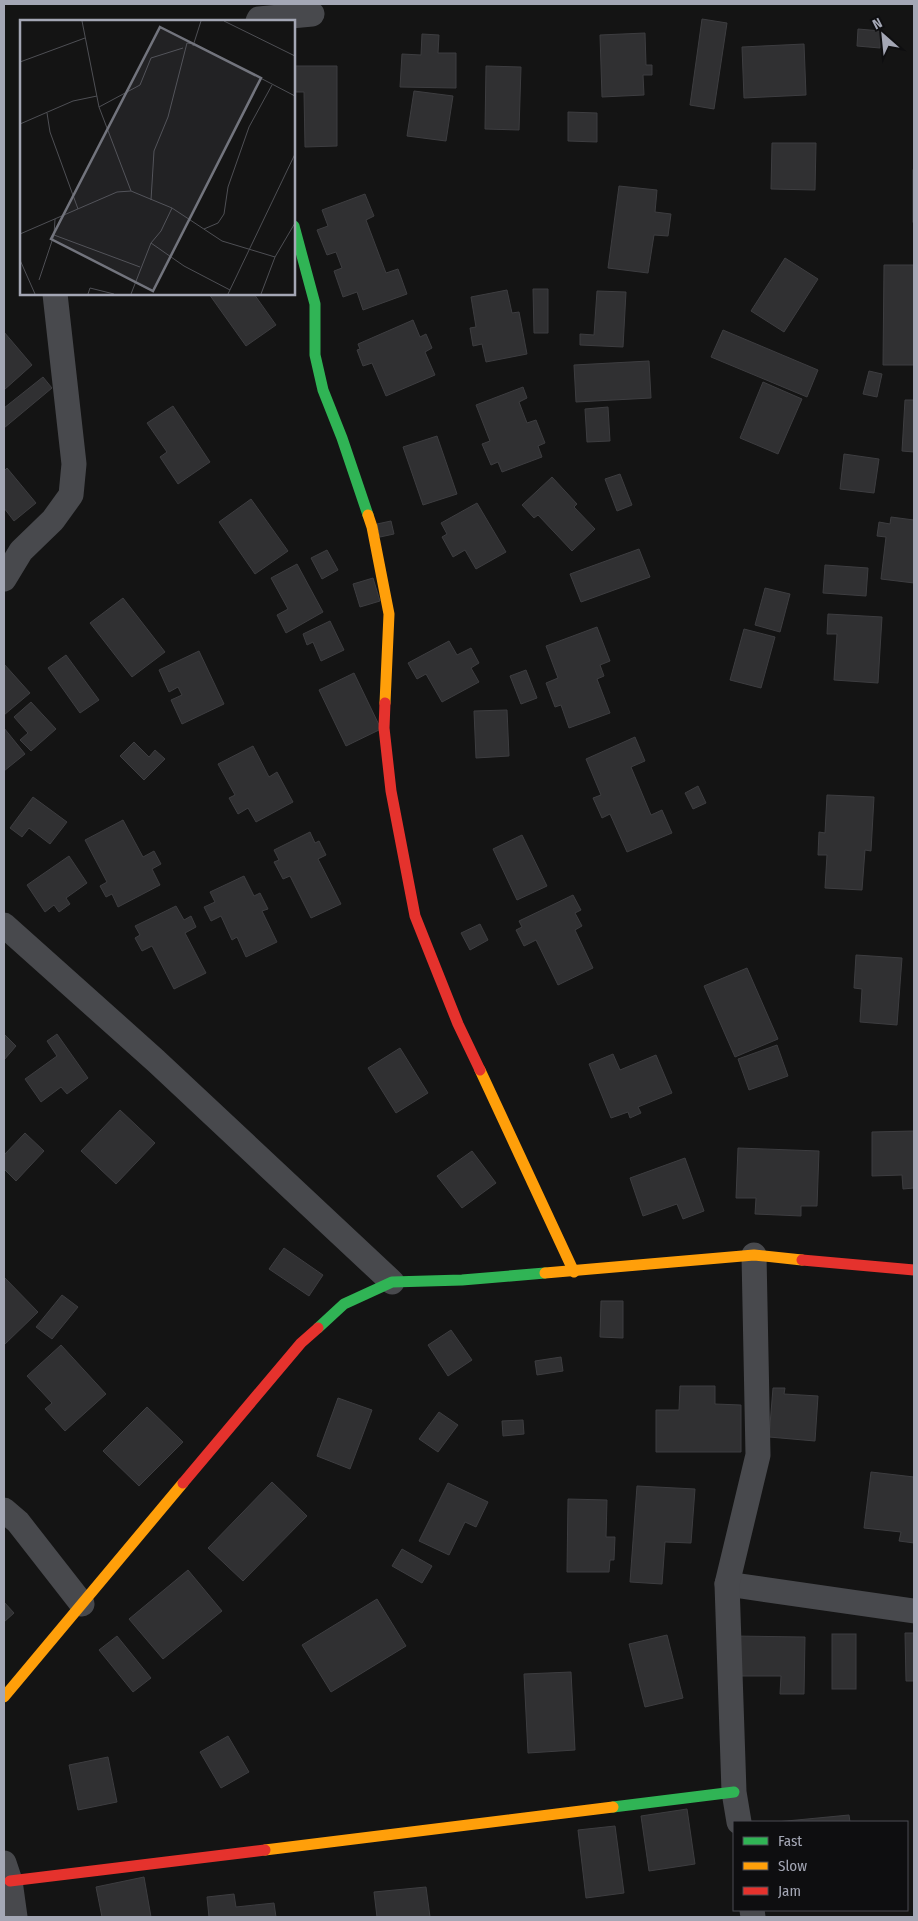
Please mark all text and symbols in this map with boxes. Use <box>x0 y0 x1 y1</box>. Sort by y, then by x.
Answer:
north arrow <box>858 10 908 60</box>
text: N <box>870 14 885 33</box>
inset map <box>20 20 295 295</box>
legend <box>733 1821 908 1911</box>
text: Fast <box>778 1832 802 1850</box>
text: Slow <box>778 1857 807 1875</box>
text: Jam <box>778 1882 801 1900</box>

